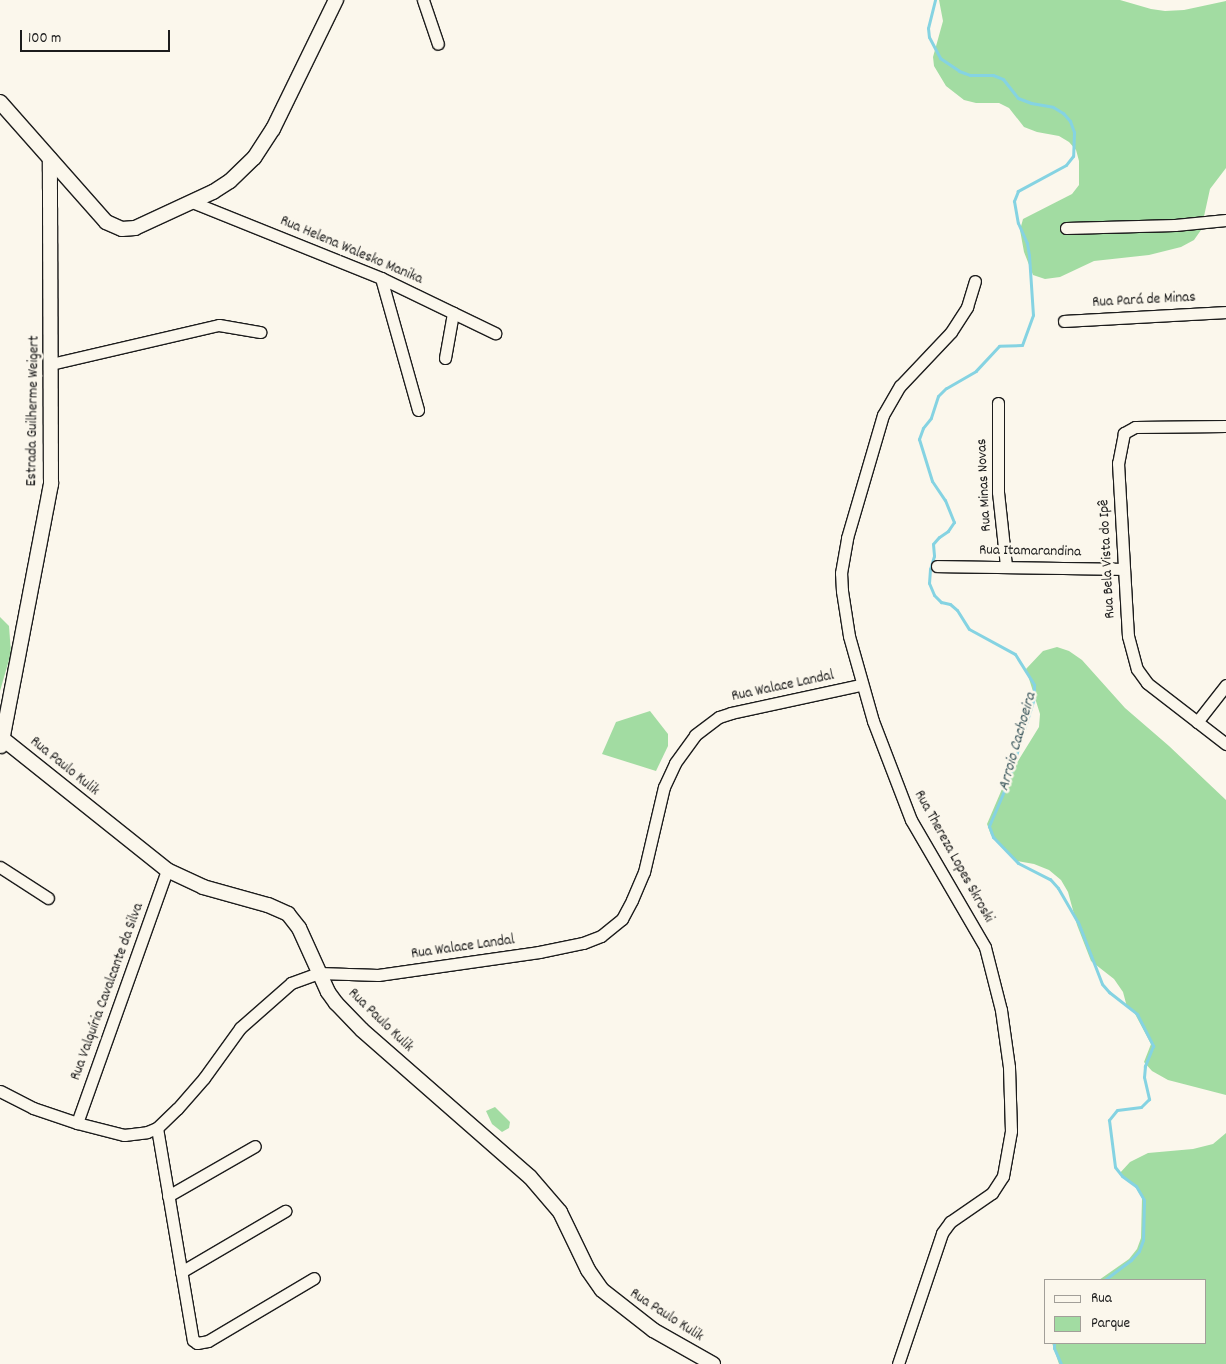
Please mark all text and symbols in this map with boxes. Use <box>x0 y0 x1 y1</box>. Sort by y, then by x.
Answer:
scale bar <box>22 20 172 52</box>
text: 100 m <box>28 28 61 50</box>
street label: Rua Helena Walesko Manika <box>277 213 425 289</box>
street label: Rua Pará de Minas <box>1092 289 1196 313</box>
street label: Estrada Guilherme Weigert <box>24 335 44 487</box>
street label: Rua Minas Novas <box>974 438 996 532</box>
street label: Rua Bela Vista do Ipê <box>1096 499 1120 619</box>
street label: Rua Itamarandina <box>979 542 1081 562</box>
street label: Rua Walace Landal <box>730 667 836 707</box>
water label: Arroio Cachoeira <box>995 691 1041 793</box>
street label: Rua Paulo Kulik <box>26 734 102 800</box>
street label: Rua Thereza Lopes Skroski <box>909 788 997 926</box>
street label: Rua Valquíria Cavalcante da Silva <box>68 901 148 1083</box>
street label: Rua Walace Landal <box>410 932 516 964</box>
street label: Rua Paulo Kulik <box>344 985 416 1057</box>
legend <box>1044 1279 1206 1344</box>
street label: Rua Paulo Kulik <box>626 1286 706 1346</box>
text: Rua <box>1091 1288 1112 1310</box>
text: Parque <box>1091 1313 1130 1335</box>

